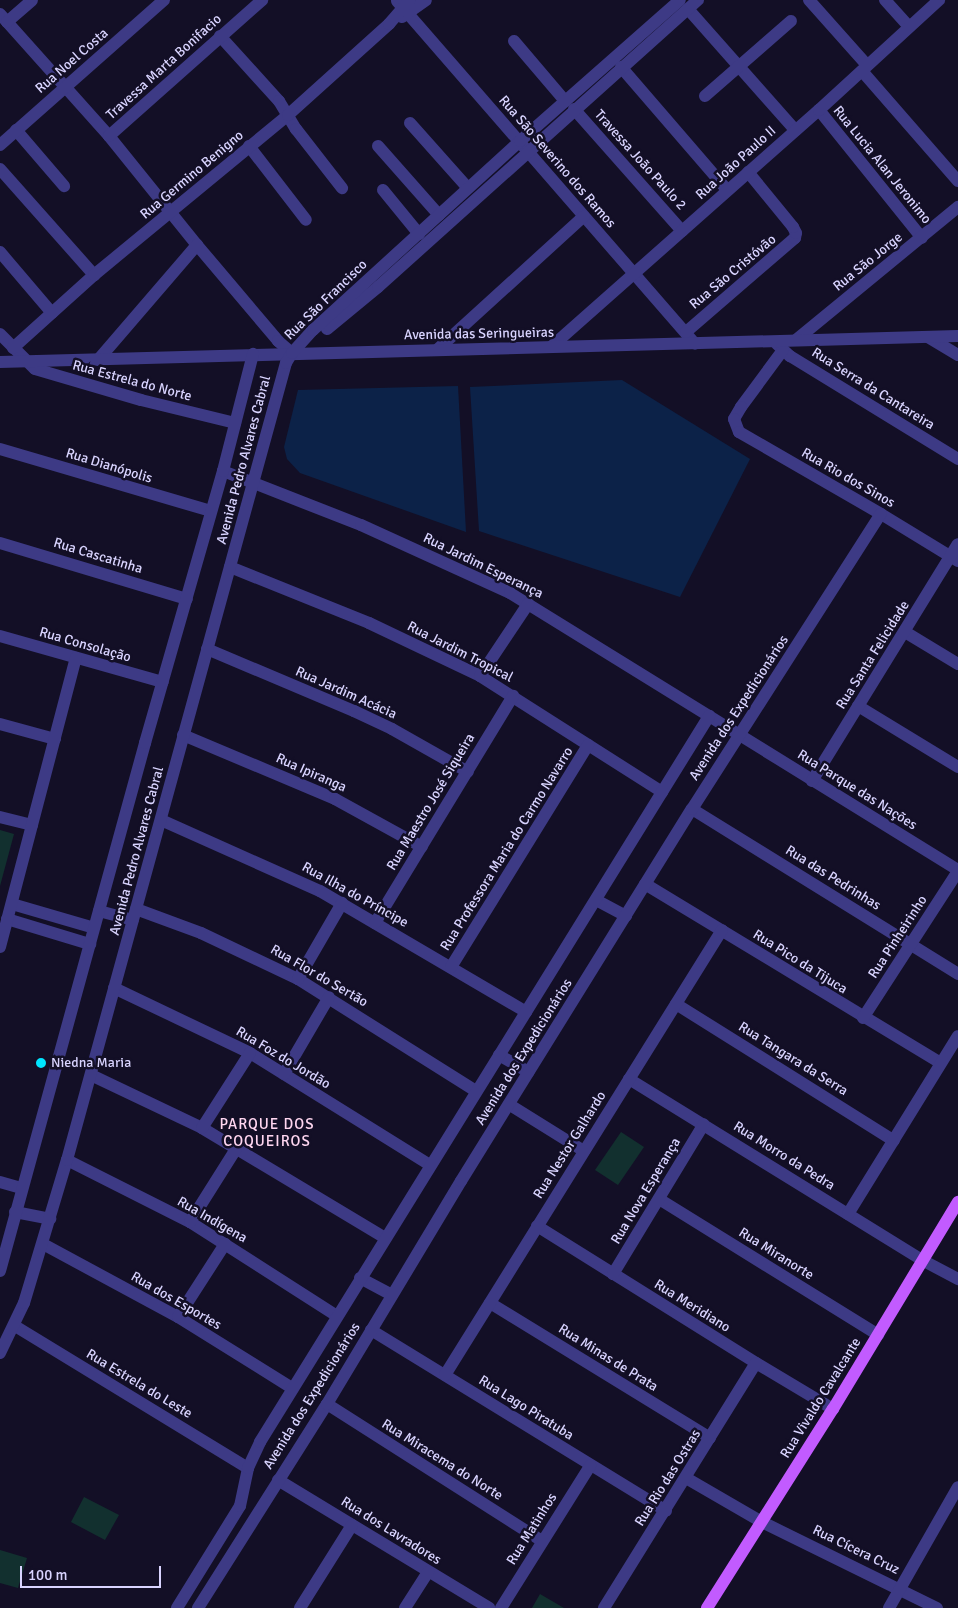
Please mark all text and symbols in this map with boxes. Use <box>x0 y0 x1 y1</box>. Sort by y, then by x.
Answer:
street label: Travessa Marta Bonifacio <box>103 11 225 123</box>
street label: Rua Noel Costa <box>32 25 112 97</box>
street label: Rua São Severino dos Ramos <box>495 92 619 232</box>
street label: Rua Lucia Alan Jeronimo <box>829 103 935 227</box>
street label: Travessa João Paulo 2 <box>591 106 689 214</box>
street label: Rua João Paulo II <box>693 123 779 203</box>
street label: Rua Germino Benigno <box>137 127 247 223</box>
street label: Rua São Jorge <box>830 229 906 295</box>
street label: Rua São Cristóvão <box>686 231 780 313</box>
street label: Rua São Francisco <box>281 256 371 344</box>
street label: Avenida das Seringueiras <box>404 324 554 344</box>
street label: Rua Serra da Cantareira <box>808 344 938 434</box>
street label: Rua Estrela do Norte <box>70 357 194 405</box>
street label: Avenida Pedro Alvares Cabral <box>213 374 275 546</box>
street label: Rua Rio dos Sinos <box>798 444 898 512</box>
street label: Rua Dianópolis <box>64 445 154 487</box>
street label: Rua Jardim Esperança <box>420 530 546 602</box>
street label: Rua Cascatinha <box>51 534 145 578</box>
street label: Rua Santa Felicidade <box>833 598 913 712</box>
street label: Rua Jardim Tropical <box>404 618 516 686</box>
street label: Rua Consolação <box>37 624 133 666</box>
street label: Avenida dos Expedicionários <box>686 632 792 784</box>
street label: Rua Jardim Acácia <box>293 663 399 723</box>
street label: Rua Maestro José Siqueira <box>383 730 479 874</box>
street label: Rua Professora Maria do Carmo Navarro <box>437 744 577 954</box>
street label: Rua Parque das Nações <box>794 746 920 834</box>
street label: Rua Ipiranga <box>273 750 349 796</box>
street label: Avenida Pedro Alvares Cabral <box>106 765 168 937</box>
street label: Rua das Pedrinhas <box>782 842 884 914</box>
street label: Rua Ilha do Príncipe <box>299 859 411 931</box>
street label: Rua Pinheirinho <box>865 892 931 982</box>
street label: Rua Pico da Tijuca <box>750 926 850 998</box>
street label: Rua Flor do Sertão <box>267 941 371 1011</box>
street label: Avenida dos Expedicionários <box>472 976 576 1128</box>
street label: Rua Tangara da Serra <box>735 1019 851 1099</box>
street label: Rua Foz do Jordão <box>233 1023 333 1093</box>
place label: Niedna Maria <box>51 1055 131 1071</box>
marker: Niedna Maria <box>35 1057 47 1069</box>
street label: Rua Nestor Galhardo <box>530 1088 610 1202</box>
district label: PARQUE DOS COQUEIROS <box>218 1115 316 1150</box>
street label: Rua Morro da Pedra <box>730 1118 838 1194</box>
street label: Rua Nova Esperança <box>608 1135 684 1247</box>
street label: Rua Indígena <box>174 1193 250 1247</box>
street label: Rua Miranorte <box>735 1224 817 1284</box>
street label: Rua dos Esportes <box>128 1268 224 1334</box>
street label: Rua Meridiano <box>651 1276 733 1336</box>
street label: Avenida dos Expedicionários <box>260 1320 364 1472</box>
street label: Rua Minas de Prata <box>555 1321 661 1395</box>
street label: Rua Vivaldo Cavalcante <box>777 1335 865 1461</box>
street label: Rua Estrela do Leste <box>83 1346 195 1422</box>
street label: Rua Lago Piratuba <box>475 1372 577 1444</box>
street label: Rua Miracema do Norte <box>378 1416 506 1504</box>
street label: Rua Rio das Ostras <box>632 1427 704 1529</box>
street label: Rua Matinhos <box>503 1490 561 1568</box>
street label: Rua dos Lavradores <box>338 1493 444 1569</box>
street label: Rua Cícera Cruz <box>810 1522 902 1578</box>
scale bar <box>22 1556 164 1588</box>
text: 100 m <box>28 1566 68 1584</box>

